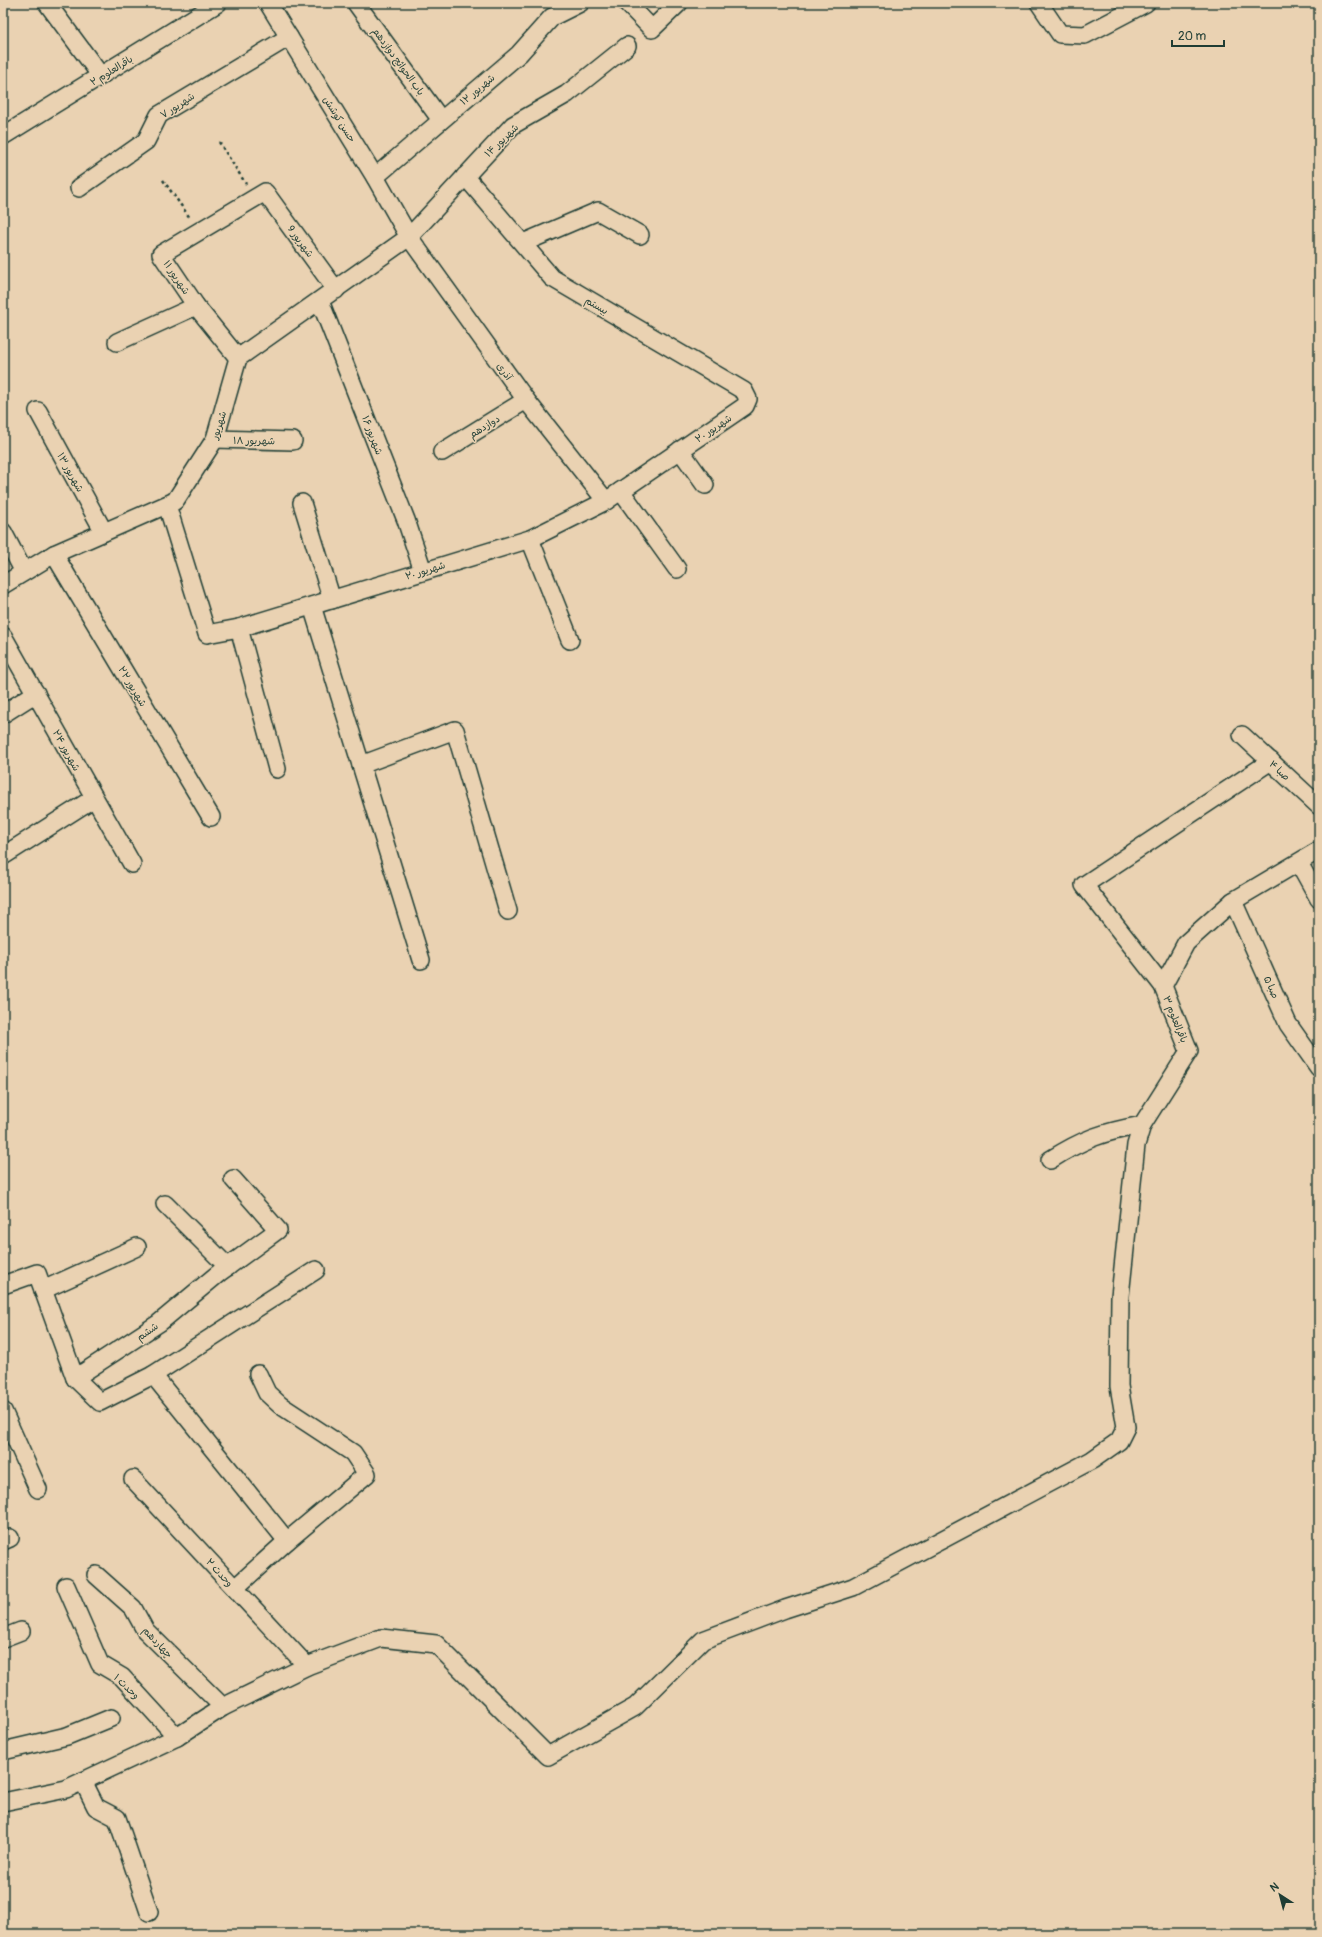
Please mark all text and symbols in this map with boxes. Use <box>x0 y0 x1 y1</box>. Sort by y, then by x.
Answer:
scale bar <box>1172 22 1224 48</box>
street label: باب الحوائج دوازدهم <box>369 25 427 98</box>
text: 20 m <box>1178 29 1207 44</box>
street label: باقرالعلوم ۲ <box>88 53 136 90</box>
street label: شهریور ۱۲ <box>458 72 498 108</box>
street label: شهریور ۷ <box>158 90 197 121</box>
street label: حسن کوشش <box>320 94 358 145</box>
street label: شهریور ۱۴ <box>482 121 521 160</box>
street label: شهریور 9 <box>285 223 316 260</box>
street label: شهریور ۱۱ <box>160 258 192 297</box>
street label: بیستم <box>582 294 610 318</box>
street label: آذری <box>494 360 515 383</box>
street label: شهریور <box>208 409 229 442</box>
street label: شهریور ۲۰ <box>693 412 734 445</box>
street label: دوازدهم <box>467 413 503 442</box>
street label: شهریور ۱۶ <box>359 414 385 457</box>
street label: شهریور ۱۸ <box>233 435 275 447</box>
street label: شهریور ۱۳ <box>54 451 86 494</box>
street label: شهریور ۲۰ <box>404 559 447 583</box>
street label: شهریور ۲۲ <box>115 664 149 709</box>
street label: شهریور ۲۴ <box>50 728 83 774</box>
street label: صبا ۴ <box>1266 758 1292 783</box>
street label: صبا ۵ <box>1261 974 1281 1001</box>
street label: باقرالعلوم ۳ <box>1159 994 1190 1045</box>
street label: ششم <box>134 1320 161 1344</box>
street label: وحدت ۲ <box>203 1556 235 1589</box>
street label: چهاردهم <box>139 1625 175 1662</box>
street label: وحدت ۱ <box>111 1672 142 1702</box>
north arrow <box>1260 1875 1300 1915</box>
text: N <box>1268 1880 1282 1895</box>

